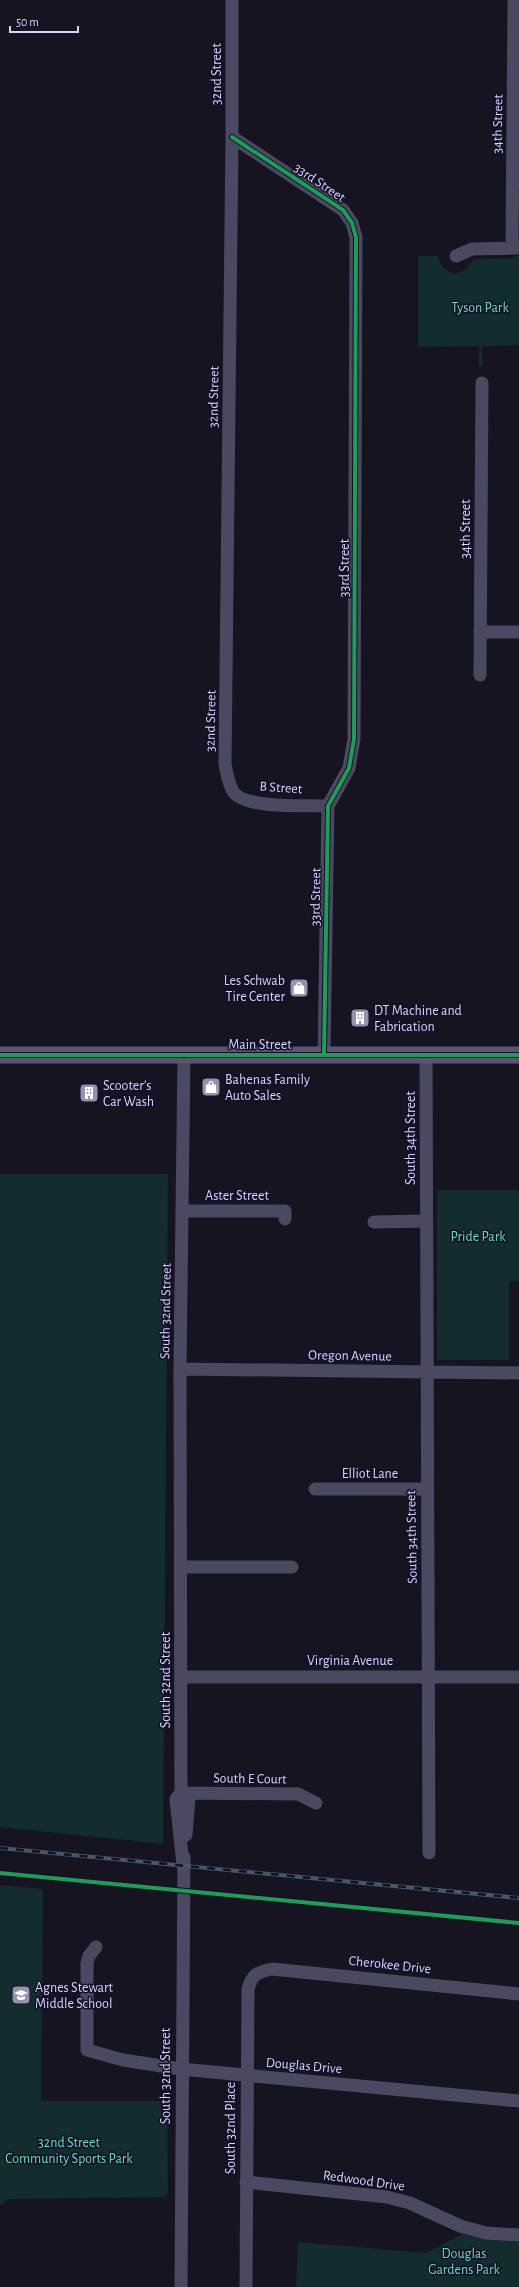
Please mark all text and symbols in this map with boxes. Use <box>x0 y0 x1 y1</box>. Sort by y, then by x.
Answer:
scale bar <box>10 8 78 34</box>
text: 50 m <box>16 16 39 28</box>
street label: 32nd Street <box>210 43 224 105</box>
street label: 34th Street <box>490 94 506 154</box>
street label: 33rd Street <box>291 161 348 205</box>
park label: Tyson Park <box>451 301 509 315</box>
street label: 32nd Street <box>206 365 222 428</box>
street label: 34th Street <box>459 499 473 559</box>
street label: 33rd Street <box>338 538 352 597</box>
street label: 32nd Street <box>203 689 219 752</box>
street label: B Street <box>259 780 303 797</box>
street label: 33rd Street <box>308 867 324 926</box>
place label: Les Schwab Tire Center <box>224 974 285 1004</box>
shop icon: Les Schwab Tire Center <box>288 977 310 999</box>
place label: DT Machine and Fabrication <box>374 1004 462 1034</box>
building icon: DT Machine and Fabrication <box>349 1007 371 1029</box>
street label: Main Street <box>228 1038 292 1052</box>
place label: Bahenas Family Auto Sales <box>225 1073 310 1103</box>
shop icon: Bahenas Family Auto Sales <box>200 1076 222 1098</box>
place label: Scooter’s Car Wash <box>103 1079 154 1109</box>
building icon: Scooter’s Car Wash <box>78 1082 100 1104</box>
street label: South 34th Street <box>404 1091 418 1185</box>
street label: Aster Street <box>205 1189 269 1203</box>
park label: Pride Park <box>450 1230 506 1244</box>
street label: South 32nd Street <box>158 1262 174 1359</box>
street label: Oregon Avenue <box>308 1348 392 1364</box>
street label: Elliot Lane <box>342 1467 398 1481</box>
street label: South 34th Street <box>404 1489 420 1584</box>
street label: South 32nd Street <box>159 1631 173 1728</box>
street label: Virginia Avenue <box>307 1654 393 1668</box>
street label: South E Court <box>213 1771 287 1787</box>
street label: Cherokee Drive <box>348 1954 432 1976</box>
place label: Agnes Stewart Middle School <box>35 1981 113 2011</box>
school or university icon: Agnes Stewart Middle School <box>10 1984 32 2006</box>
street label: South 32nd Street <box>159 2027 173 2124</box>
street label: Douglas Drive <box>265 2056 343 2076</box>
street label: South 32nd Place <box>224 2082 238 2174</box>
park label: 32nd Street Community Sports Park <box>5 2136 133 2166</box>
street label: Redwood Drive <box>322 2168 406 2194</box>
park label: Douglas Gardens Park <box>428 2247 500 2277</box>

